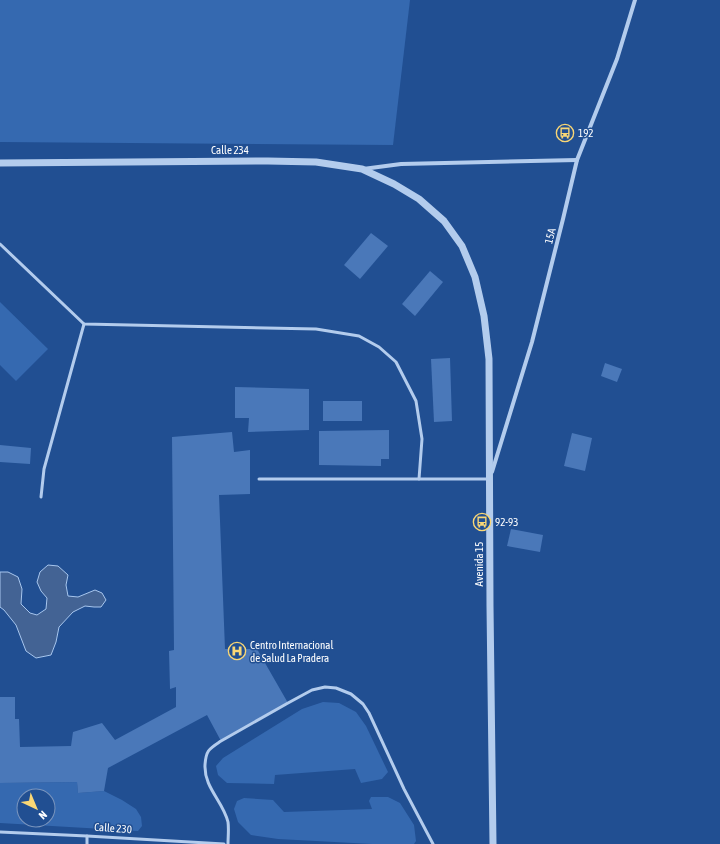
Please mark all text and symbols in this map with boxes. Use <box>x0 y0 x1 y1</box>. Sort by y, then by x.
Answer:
bus stop icon: 192 <box>555 123 575 143</box>
place label: 192 <box>578 127 594 139</box>
street label: Calle 234 <box>211 144 249 156</box>
street label: 15A <box>542 226 558 245</box>
bus stop icon: 92-93 <box>472 512 492 532</box>
place label: 92-93 <box>495 516 518 528</box>
street label: Avenida 15 <box>473 542 485 586</box>
place label: Centro Internacional de Salud La Pradera <box>250 639 333 664</box>
hospital icon: Centro Internacional de Salud La Pradera <box>227 641 247 661</box>
north arrow <box>16 788 56 828</box>
text: N <box>36 809 49 822</box>
street label: Calle 230 <box>94 821 132 835</box>

